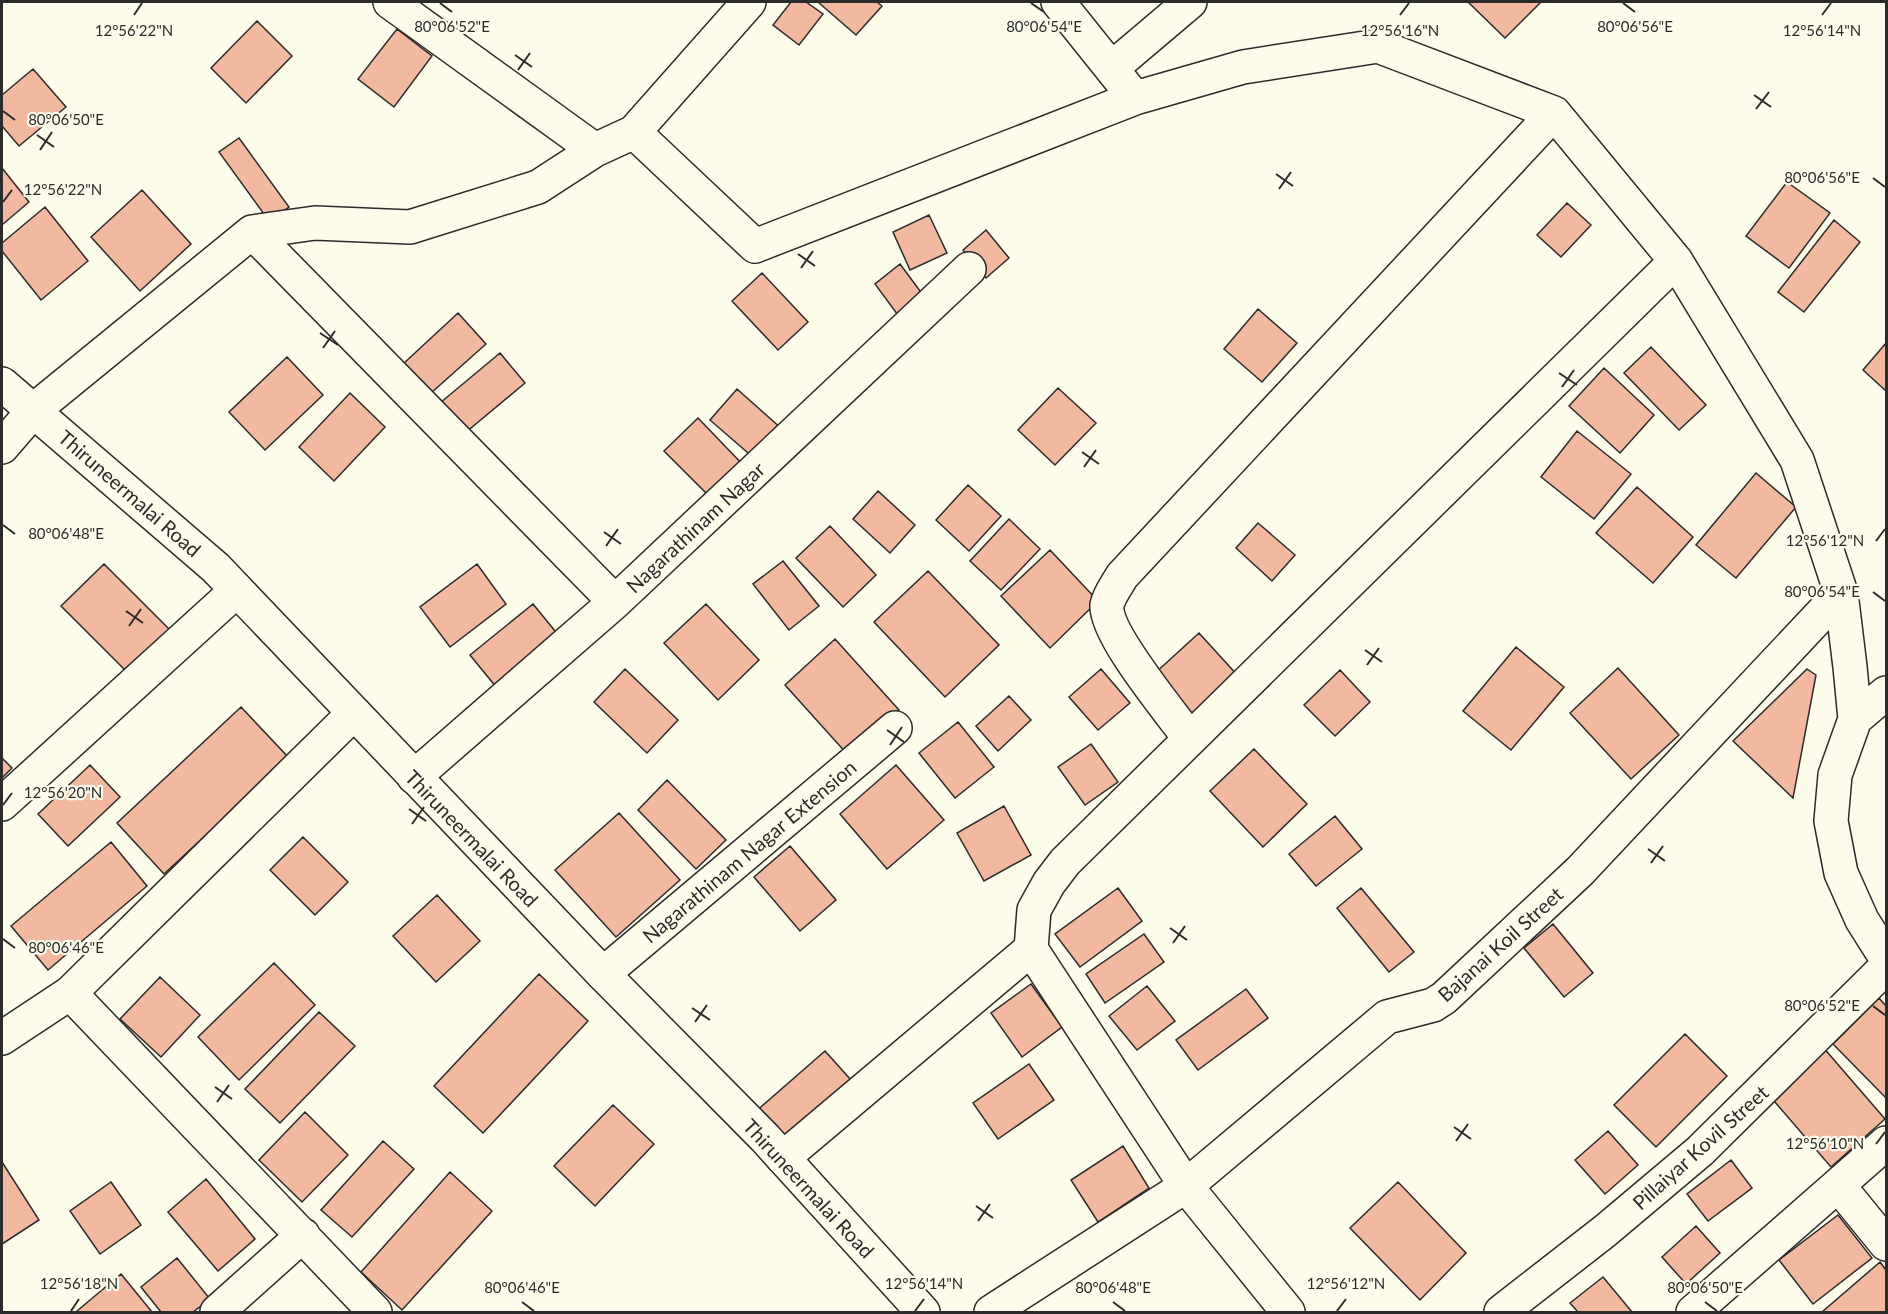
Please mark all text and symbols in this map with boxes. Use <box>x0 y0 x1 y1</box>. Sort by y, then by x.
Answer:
text: 80°06'52"E <box>414 17 490 35</box>
text: 80°06'54"E <box>1006 17 1082 35</box>
text: 80°06'56"E <box>1597 17 1673 35</box>
text: 12°56'22"N <box>95 21 173 39</box>
text: 12°56'16"N <box>1361 21 1439 39</box>
text: 12°56'14"N <box>1783 21 1861 39</box>
text: 80°06'50"E <box>28 110 104 128</box>
text: 80°06'56"E <box>1784 168 1860 186</box>
text: 12°56'22"N <box>24 180 102 198</box>
street label: Thiruneermalai Road <box>54 425 206 561</box>
street label: Nagarathinam Nagar <box>621 456 770 597</box>
text: 80°06'48"E <box>28 524 104 542</box>
text: 12°56'12"N <box>1786 531 1864 549</box>
text: 80°06'54"E <box>1784 582 1860 600</box>
street label: Nagarathinam Nagar Extension <box>637 755 861 947</box>
street label: Thiruneermalai Road <box>401 765 543 911</box>
text: 12°56'20"N <box>24 783 102 801</box>
street label: Bajanai Koil Street <box>1433 882 1567 1006</box>
text: 80°06'46"E <box>28 938 104 956</box>
text: 80°06'52"E <box>1784 996 1860 1014</box>
street label: Pillaiyar Kovil Street <box>1627 1080 1773 1214</box>
street label: Thiruneermalai Road <box>739 1114 879 1262</box>
text: 12°56'10"N <box>1786 1134 1864 1152</box>
text: 12°56'18"N <box>40 1274 118 1292</box>
text: 12°56'14"N <box>885 1274 963 1292</box>
text: 12°56'12"N <box>1307 1274 1385 1292</box>
text: 80°06'46"E <box>484 1278 560 1296</box>
text: 80°06'48"E <box>1075 1278 1151 1296</box>
text: 80°06'50"E <box>1667 1278 1743 1296</box>

